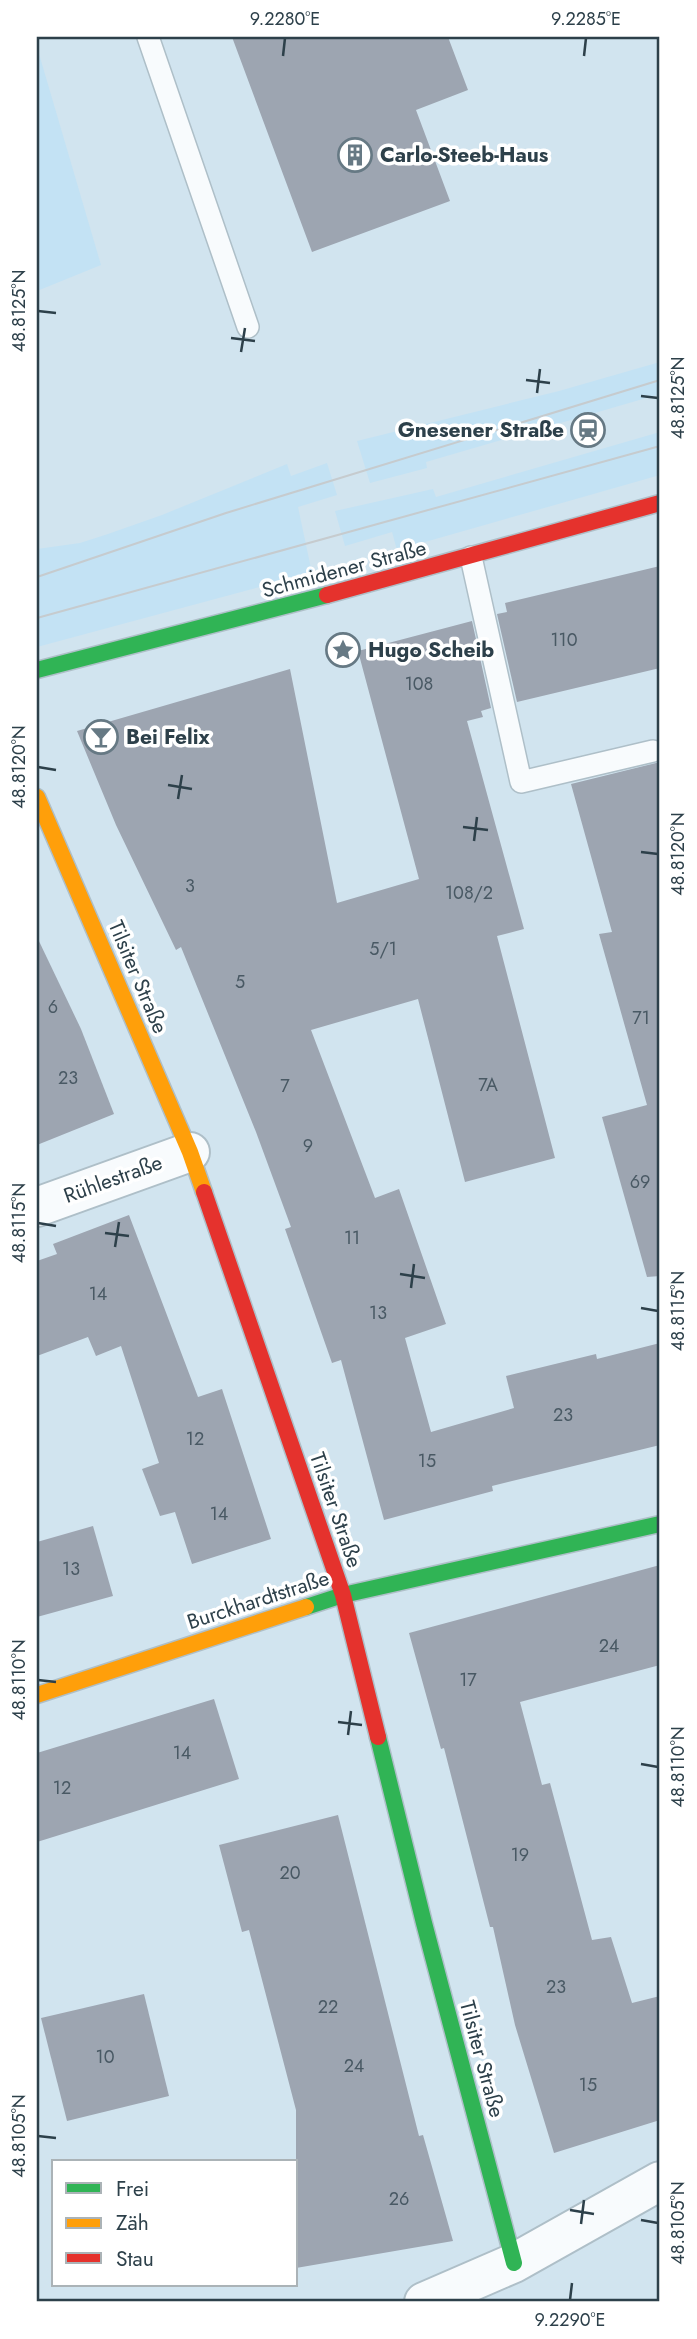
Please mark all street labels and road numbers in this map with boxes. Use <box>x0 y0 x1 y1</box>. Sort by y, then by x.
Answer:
street label: Schmidener Straße <box>258 533 430 605</box>
street label: Tilsiter Straße <box>101 916 175 1038</box>
street label: Rühlestraße <box>59 1147 167 1211</box>
street label: Tilsiter Straße <box>302 1448 370 1572</box>
street label: Burckhardtstraße <box>183 1563 333 1637</box>
street label: Tilsiter Straße <box>452 1997 512 2121</box>

